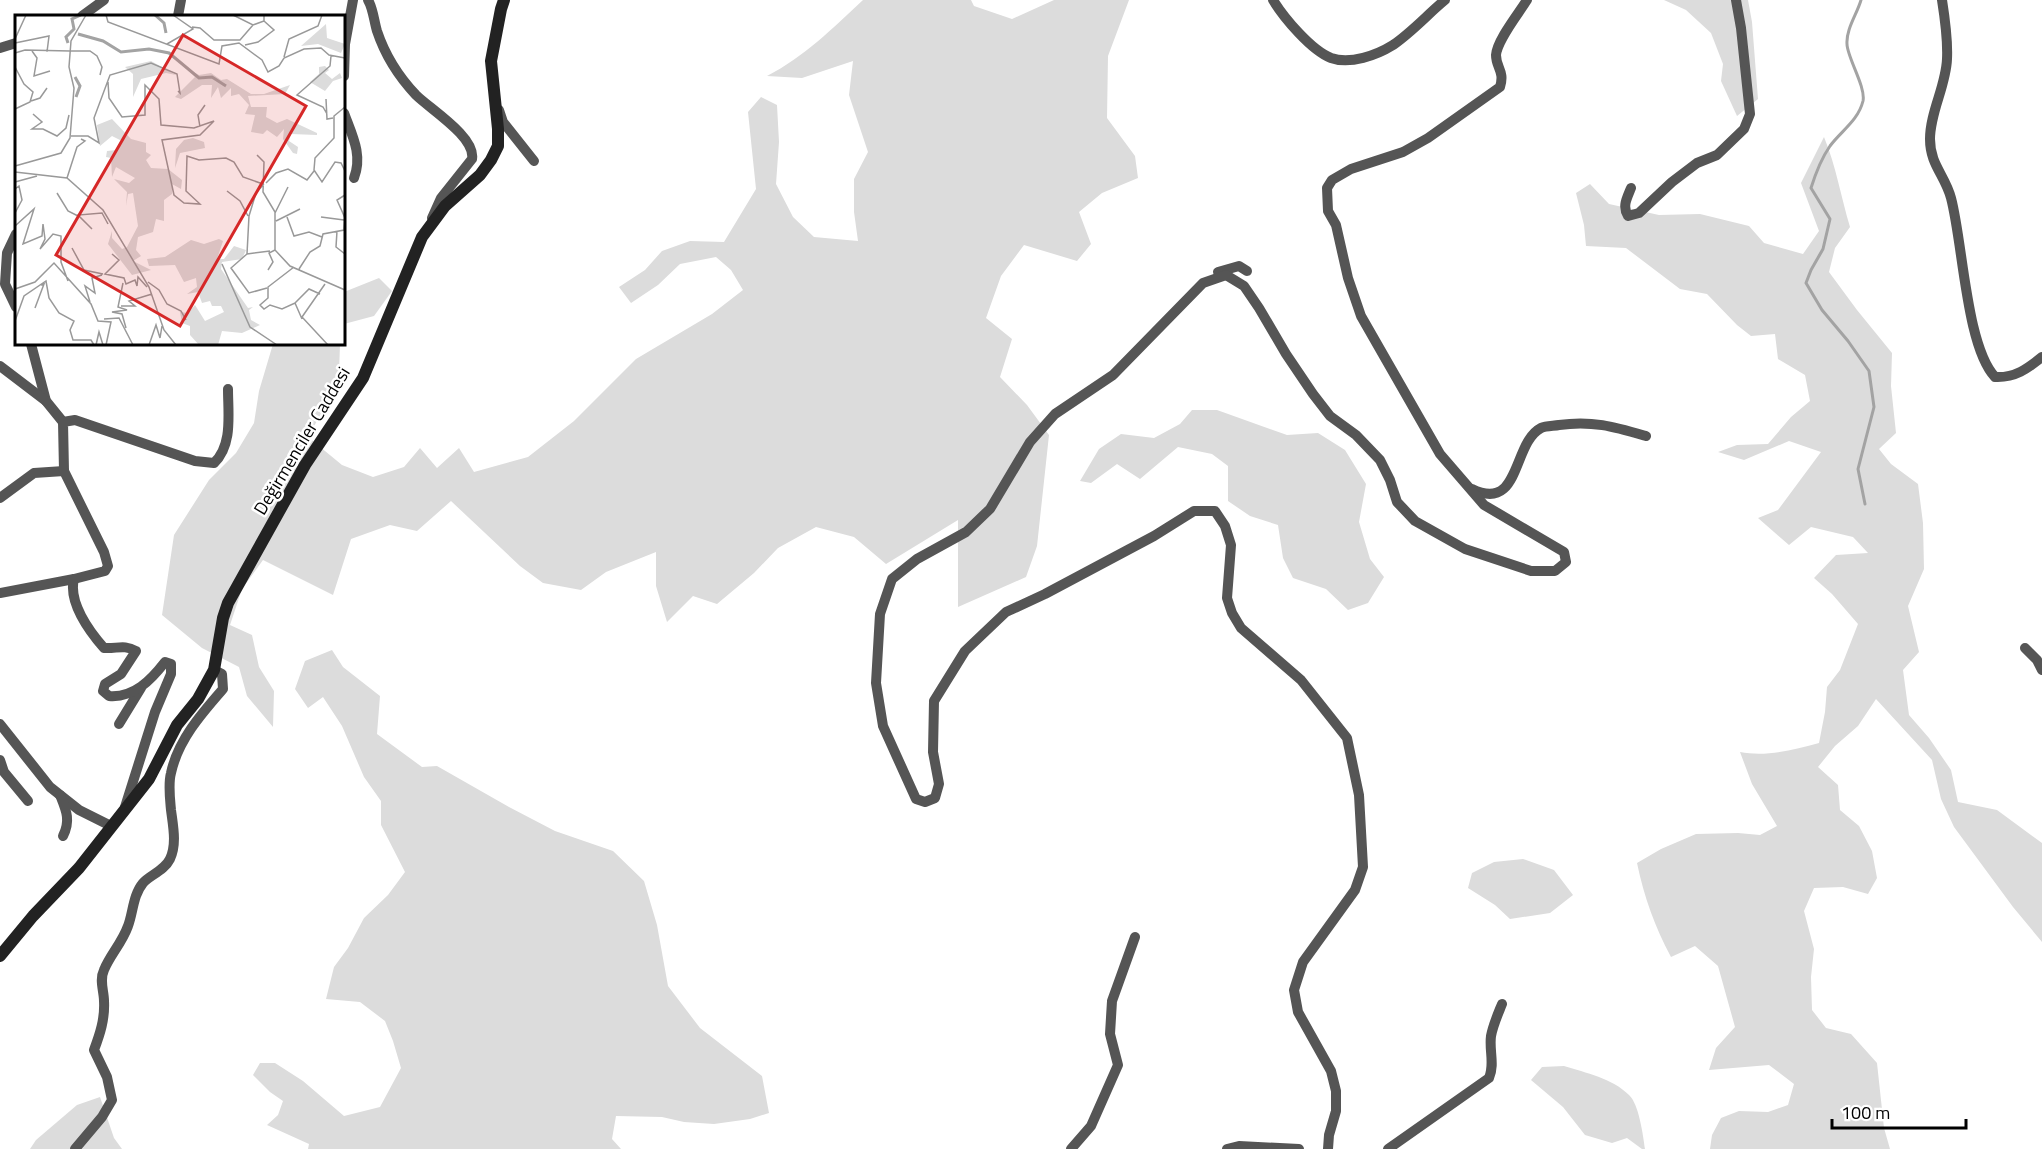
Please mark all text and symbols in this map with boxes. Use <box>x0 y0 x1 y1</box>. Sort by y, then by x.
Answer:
inset map <box>15 15 345 345</box>
street label: Değirmenciler Caddesi <box>247 362 357 520</box>
scale bar <box>1832 1092 1966 1130</box>
text: 100 m <box>1841 1099 1890 1126</box>

